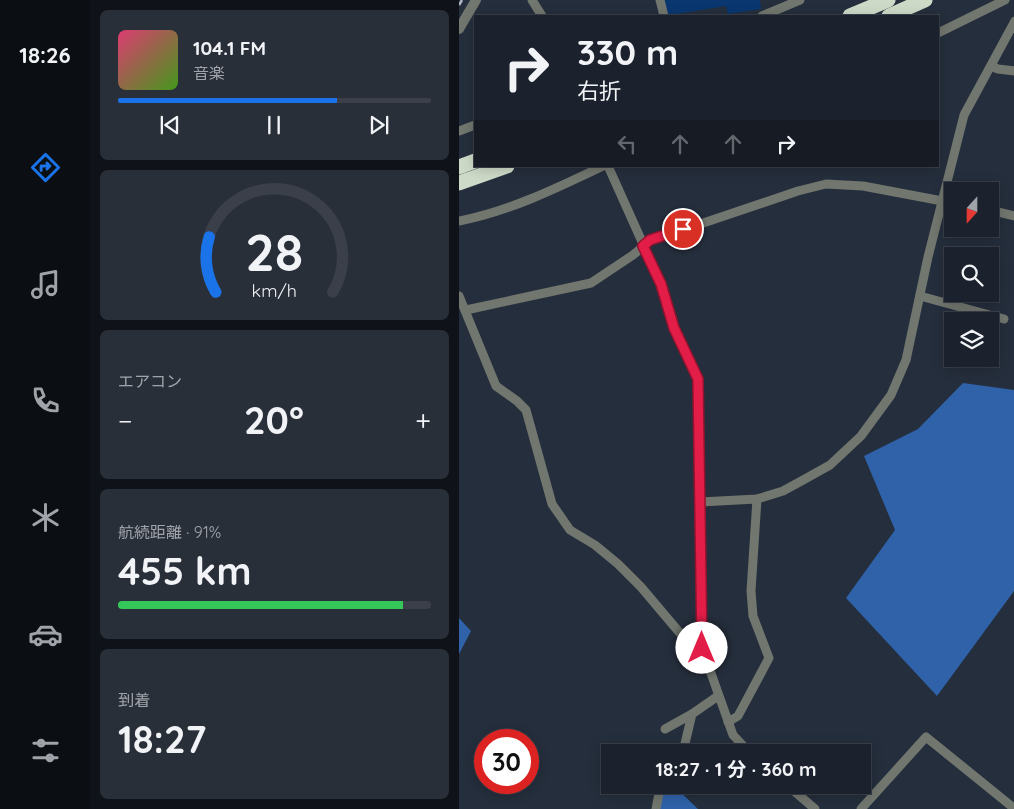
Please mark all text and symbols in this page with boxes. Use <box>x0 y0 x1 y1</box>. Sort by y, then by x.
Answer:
text: 330 m <box>577 30 678 74</box>
icon: right <box>494 35 559 100</box>
text: 104.1 FM <box>193 36 266 60</box>
text: 18:26 <box>19 41 71 69</box>
text: 音楽 <box>193 63 225 83</box>
text: 右折 <box>577 77 621 105</box>
icon: previous <box>156 111 184 139</box>
icon: pause <box>260 111 288 139</box>
icon: next <box>365 111 393 139</box>
icon: left <box>613 130 641 158</box>
icon: ahead <box>666 130 694 158</box>
icon: ahead <box>719 130 747 158</box>
icon: right <box>772 130 800 158</box>
icon: directions <box>28 150 63 185</box>
north arrow <box>944 182 999 238</box>
map controls <box>944 182 999 367</box>
pin <box>662 208 704 250</box>
icon: arrive <box>669 215 697 243</box>
text: 28 <box>245 219 304 284</box>
button: search <box>944 247 999 302</box>
icon: music <box>28 267 63 302</box>
text: km/h <box>252 279 297 301</box>
button: layers <box>944 312 999 367</box>
text: エアコン <box>118 371 182 391</box>
icon: phone <box>28 383 63 418</box>
text: 20° <box>244 396 304 444</box>
text: − <box>118 403 133 438</box>
text: + <box>415 403 431 438</box>
icon: climate <box>28 500 63 535</box>
text: 航続距離 · 91% <box>118 522 221 542</box>
text: 455 km <box>118 547 251 595</box>
icon: car <box>28 617 63 652</box>
position arrow <box>675 621 727 673</box>
text: 到着 <box>118 690 150 710</box>
text: 18:27 <box>118 715 206 763</box>
speed limit sign: 30 <box>474 729 539 794</box>
icon: filters <box>28 733 63 768</box>
text: 18:27 · 1 分 · 360 m <box>656 757 816 781</box>

